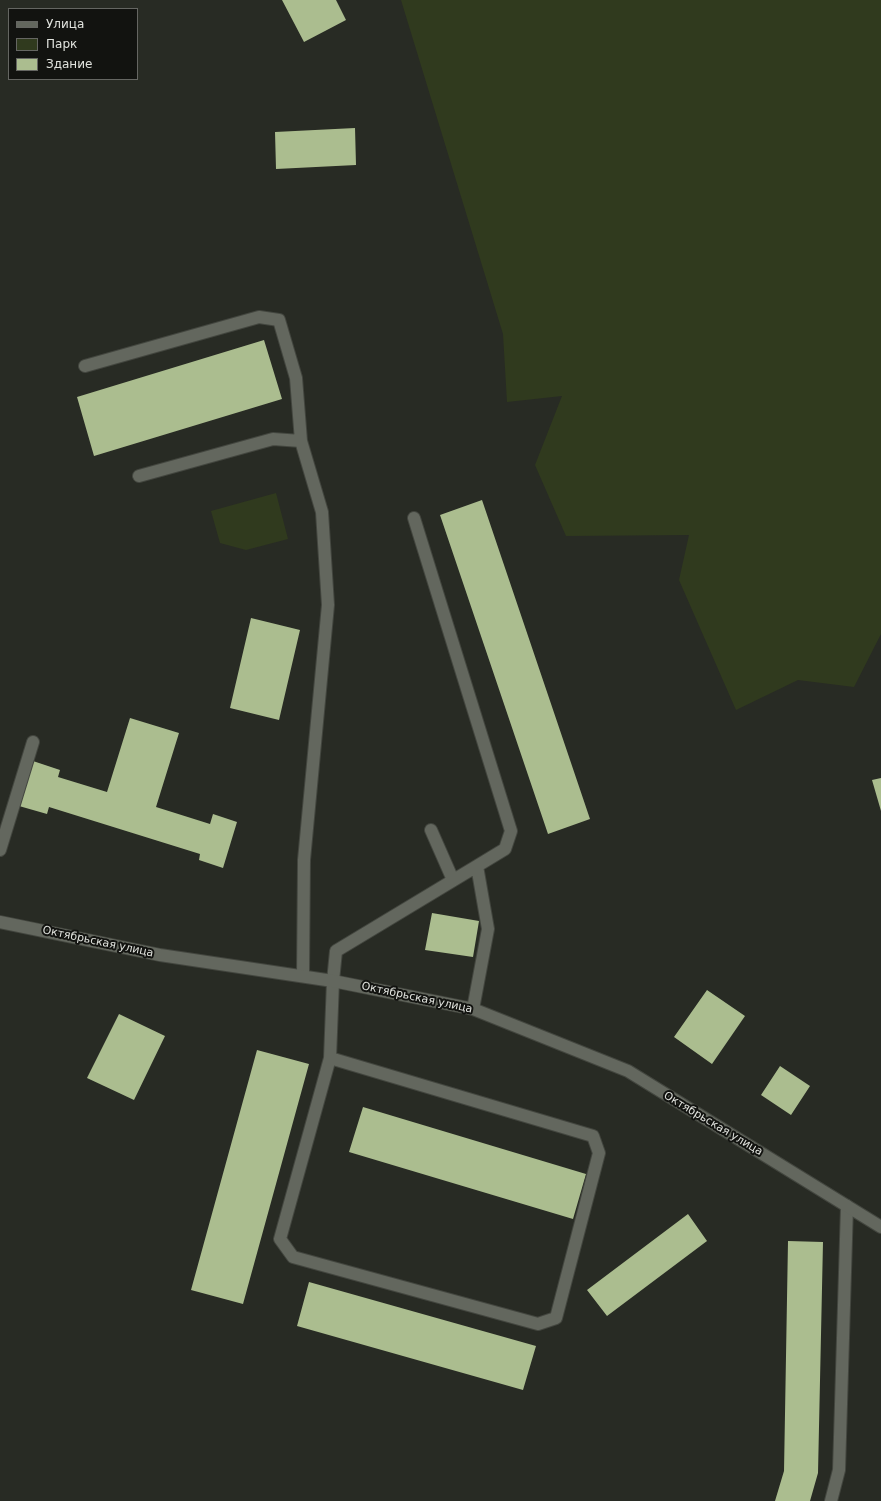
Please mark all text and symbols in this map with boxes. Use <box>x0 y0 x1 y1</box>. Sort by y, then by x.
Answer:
legend <box>8 8 138 80</box>
text: Улица <box>46 17 84 31</box>
text: Парк <box>46 37 77 51</box>
text: Здание <box>46 57 92 71</box>
street label: Октябрьская улица <box>41 924 155 960</box>
street label: Октябрьская улица <box>360 980 474 1016</box>
street label: Октябрьская улица <box>661 1089 765 1159</box>

